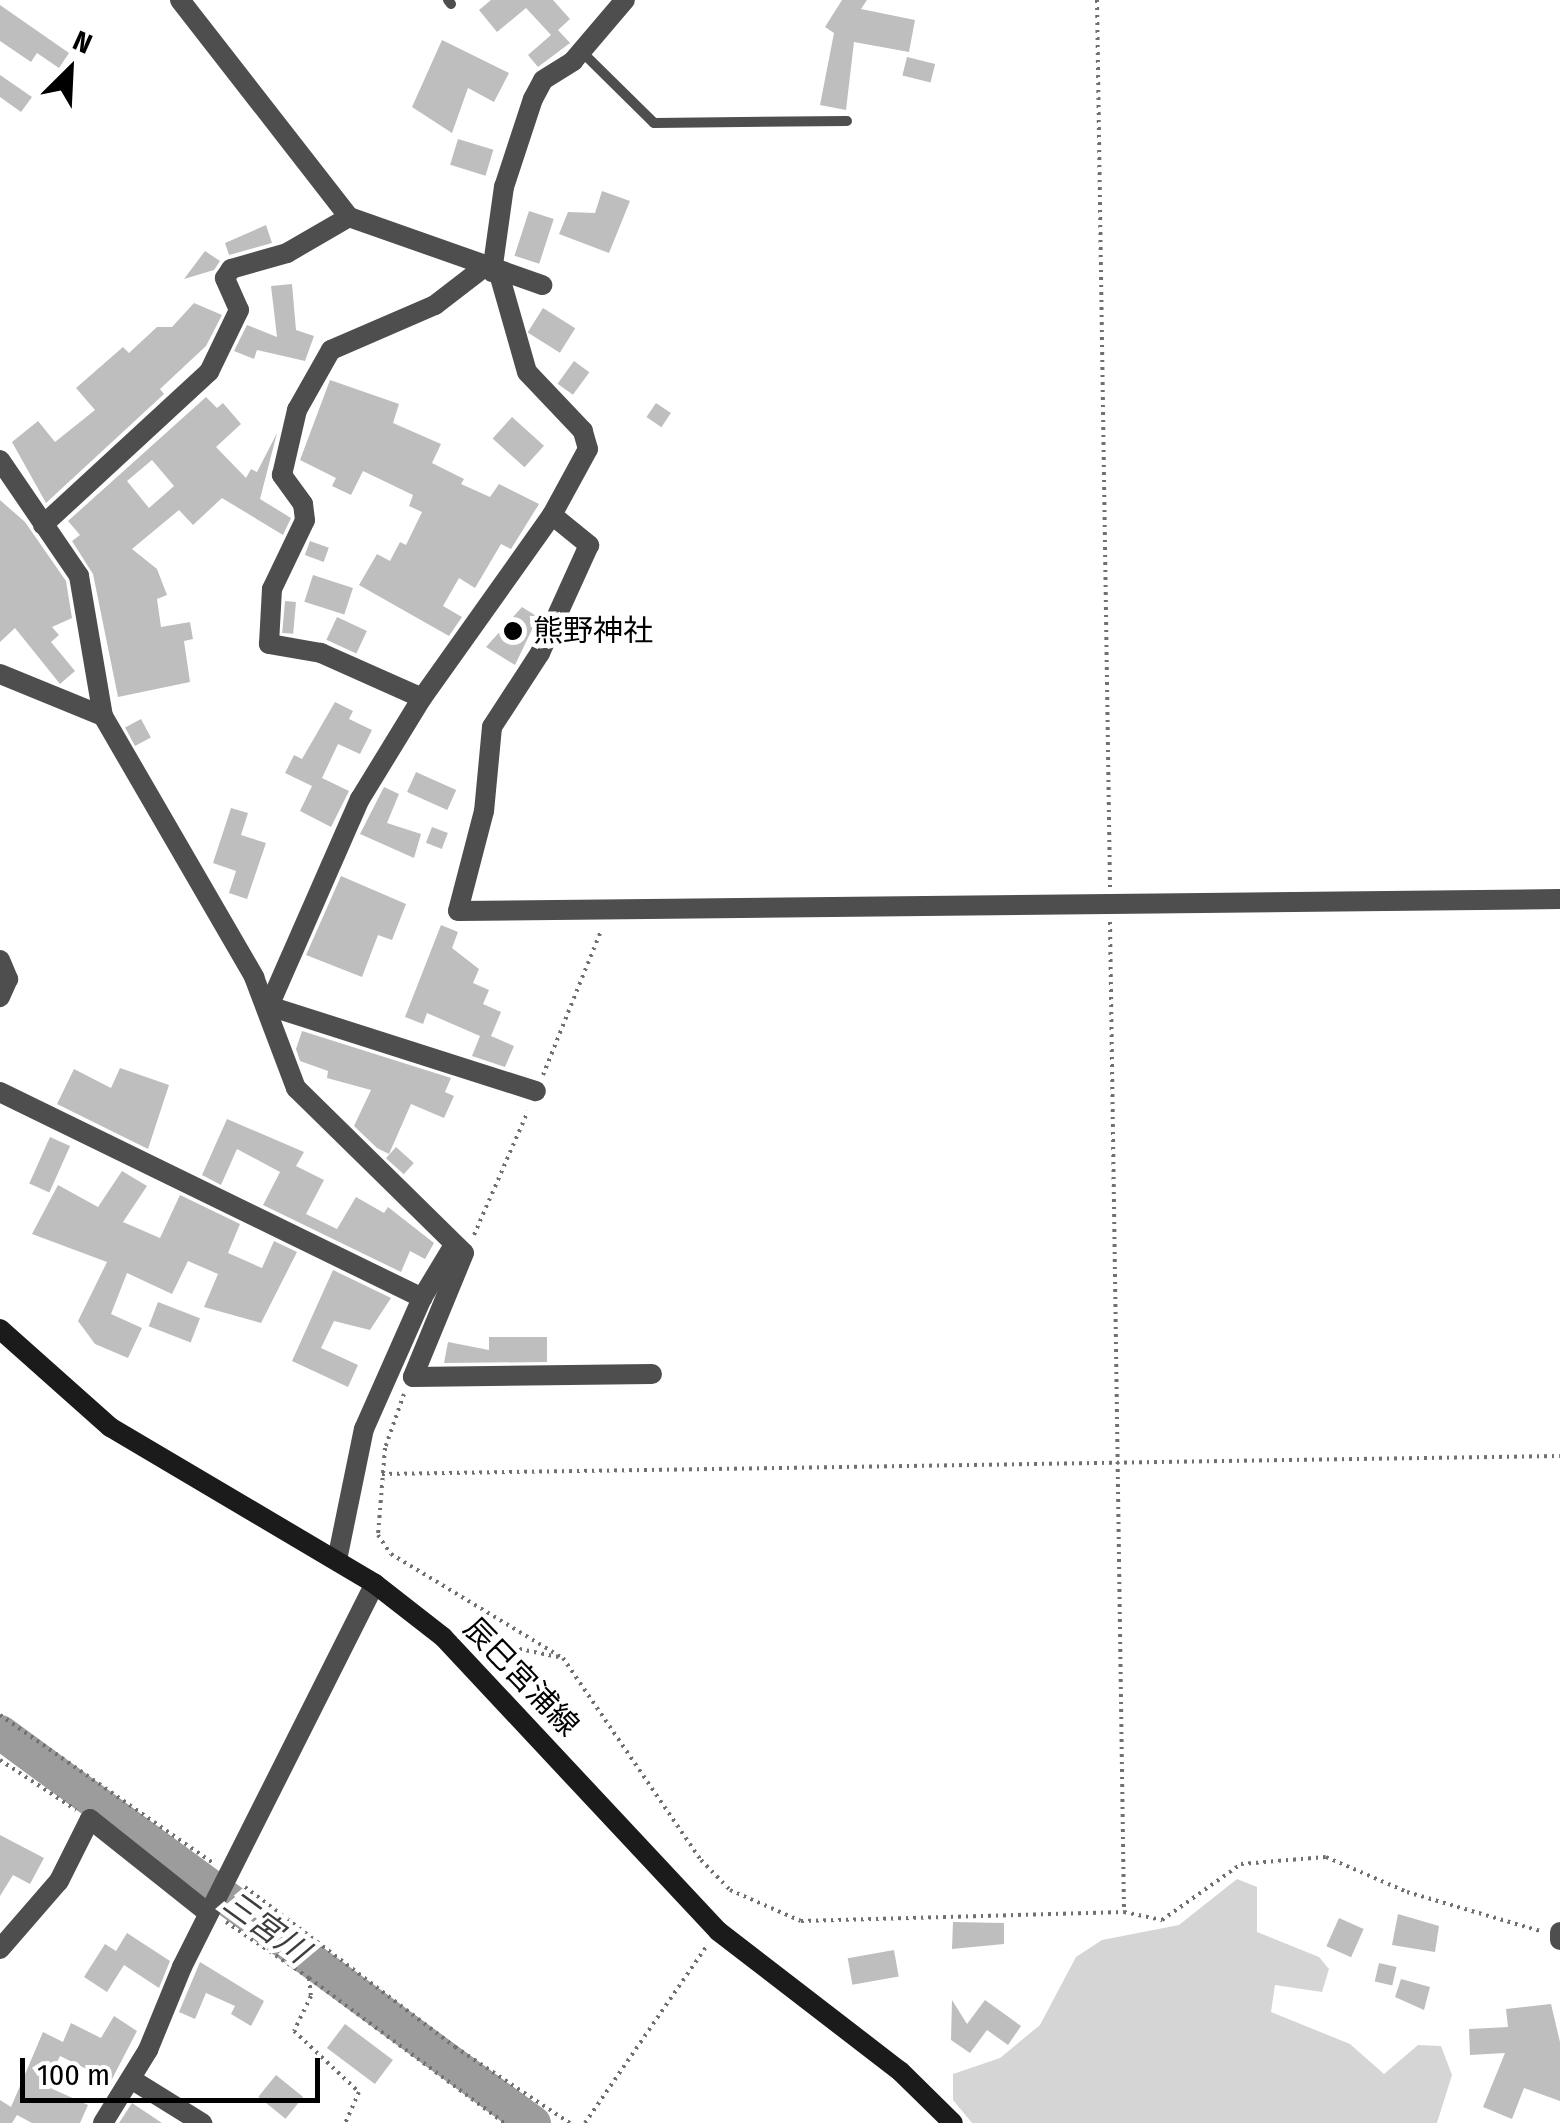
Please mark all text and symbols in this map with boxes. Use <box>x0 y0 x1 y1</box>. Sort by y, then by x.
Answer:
north arrow <box>20 20 120 120</box>
text: N <box>68 24 97 61</box>
place label: 熊野神社 <box>533 613 653 649</box>
marker: 熊野神社 <box>502 620 524 642</box>
street label: 辰巳宮浦線 <box>456 1611 586 1743</box>
water label: 三宮川 <box>216 1883 316 1971</box>
scale bar <box>25 2038 325 2100</box>
text: 100 m <box>37 2057 110 2093</box>

